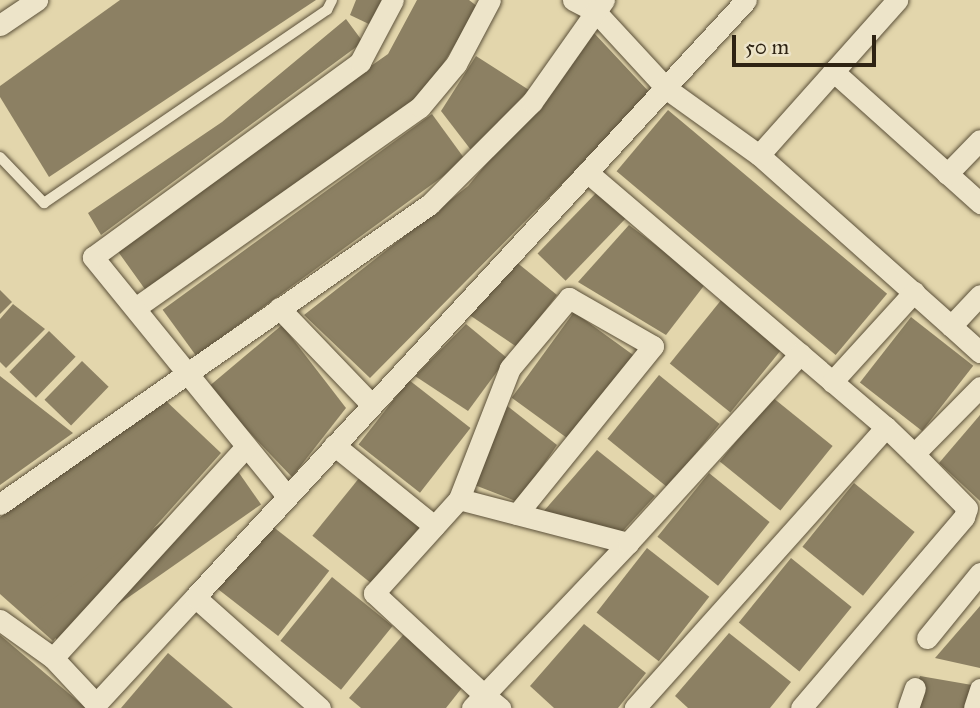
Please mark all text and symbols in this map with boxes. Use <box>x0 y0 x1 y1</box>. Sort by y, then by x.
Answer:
scale bar <box>735 21 878 65</box>
text: 50 m <box>745 34 789 60</box>

